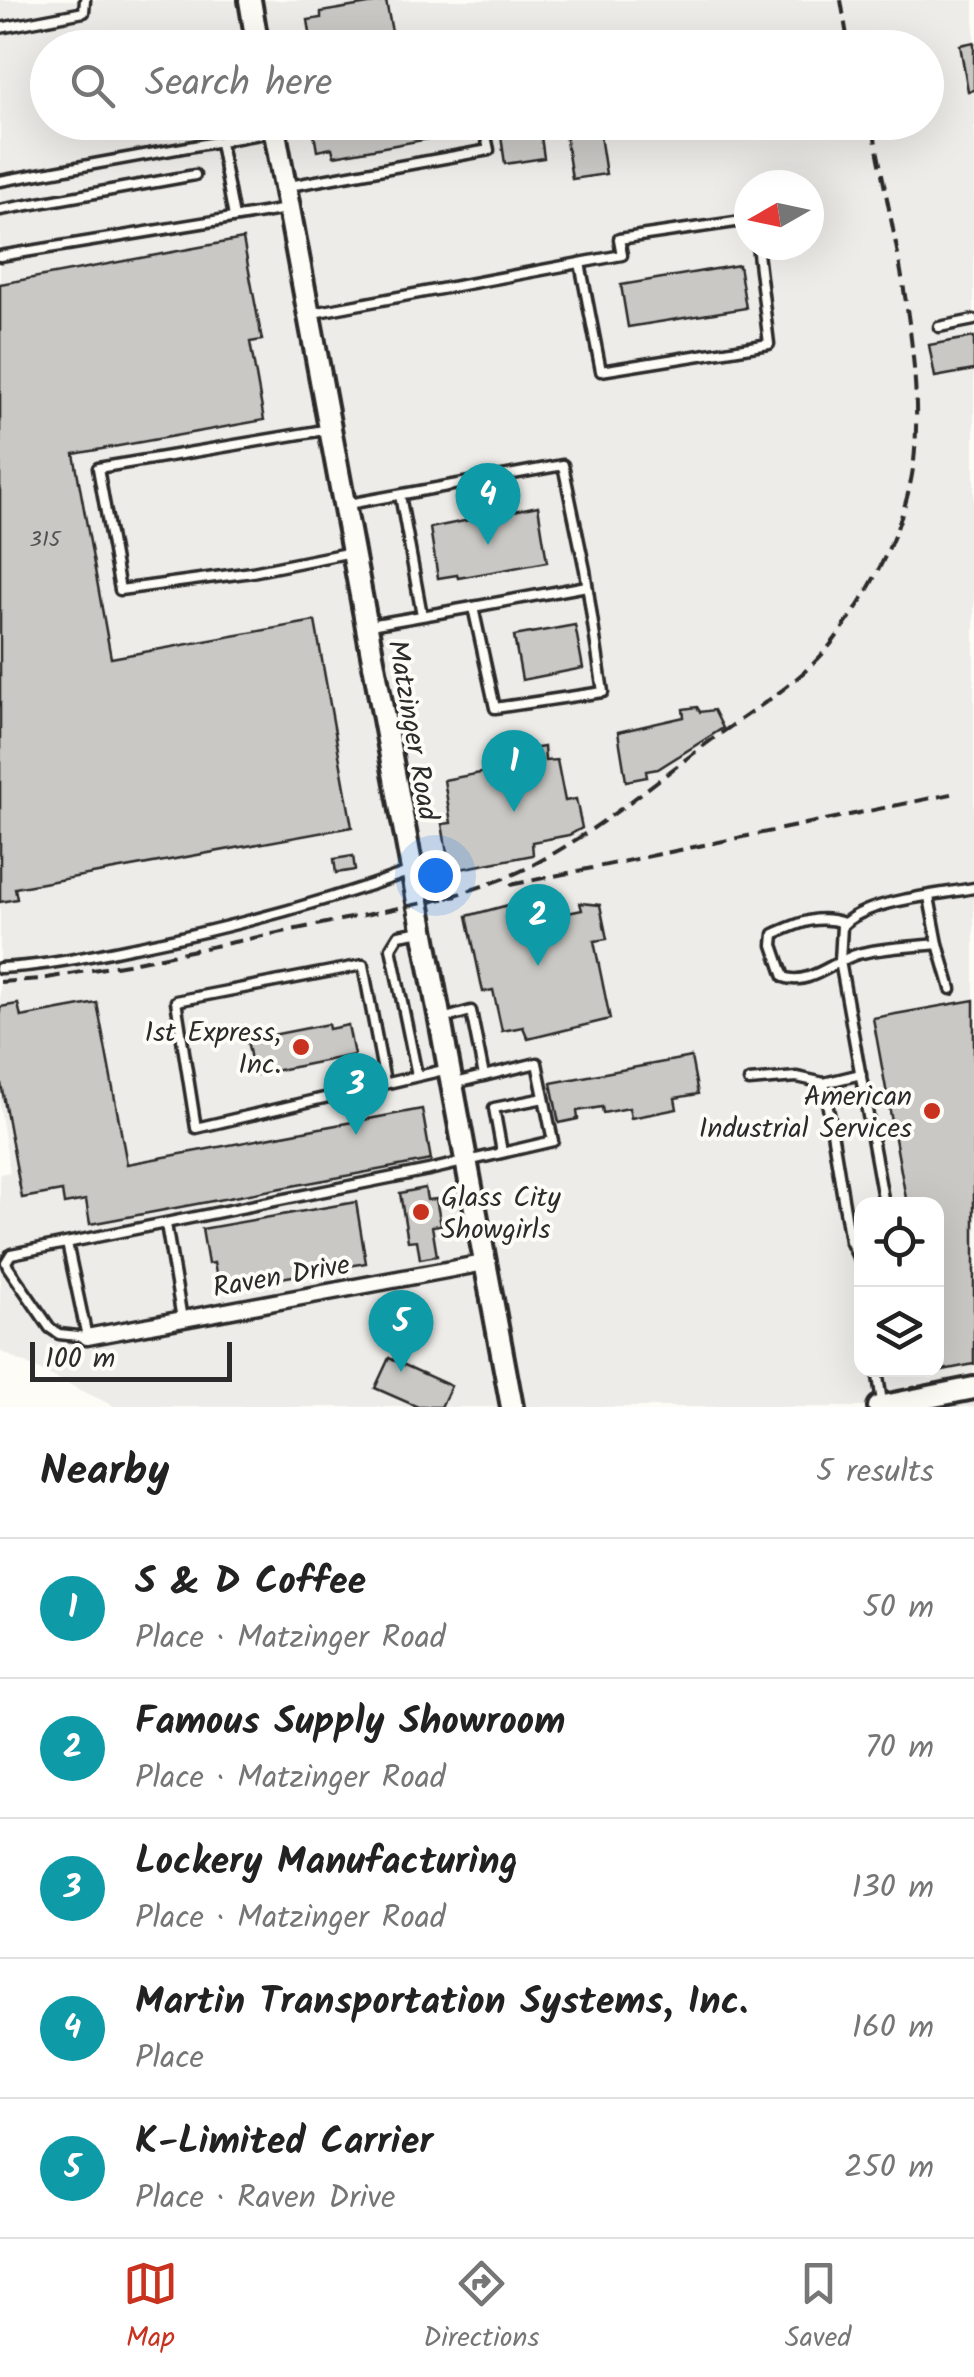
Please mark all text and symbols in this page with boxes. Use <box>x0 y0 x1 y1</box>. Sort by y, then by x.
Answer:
search box <box>30 30 944 140</box>
text: Search here <box>145 55 332 115</box>
icon: search <box>65 58 120 113</box>
north arrow <box>734 170 824 260</box>
pin: 4 <box>456 462 520 545</box>
house number: 315 <box>29 523 62 558</box>
street label: Matzinger Road <box>374 637 450 825</box>
pin: 1 <box>482 730 546 812</box>
your location <box>410 850 461 901</box>
pin: 2 <box>506 884 570 966</box>
place label: 1st Express, Inc. <box>144 1011 281 1088</box>
marker: 1st Express, Inc. <box>290 1036 312 1058</box>
pin: 3 <box>324 1052 388 1135</box>
place label: American Industrial Services <box>699 1075 912 1152</box>
marker: American Industrial Services <box>921 1100 943 1122</box>
place label: Glass City Showgirls <box>441 1176 561 1253</box>
map controls <box>854 1197 944 1377</box>
button: locate <box>854 1197 944 1287</box>
marker: Glass City Showgirls <box>410 1201 432 1223</box>
street label: Raven Drive <box>209 1243 354 1312</box>
button: layers <box>854 1287 944 1377</box>
pin: 5 <box>368 1290 434 1372</box>
scale bar <box>30 1337 232 1382</box>
text: 100 m <box>45 1337 115 1382</box>
text: Nearby <box>40 1439 169 1506</box>
text: 5 results <box>816 1447 934 1498</box>
text: S & D Coffee <box>135 1553 366 1613</box>
text: 1 <box>68 1583 77 1634</box>
text: 50 m <box>863 1583 934 1634</box>
text: Place · Matzinger Road <box>135 1613 446 1664</box>
text: Famous Supply Showroom <box>135 1693 565 1753</box>
text: 2 <box>63 1723 82 1774</box>
text: 70 m <box>865 1723 934 1774</box>
text: Place · Matzinger Road <box>135 1753 446 1804</box>
text: Lockery Manufacturing <box>135 1833 518 1893</box>
text: 3 <box>64 1863 81 1914</box>
text: 130 m <box>851 1863 934 1914</box>
text: Place · Matzinger Road <box>135 1893 446 1944</box>
text: Martin Transportation Systems, Inc. <box>135 1973 748 2033</box>
text: 4 <box>64 2003 81 2054</box>
text: 160 m <box>852 2003 934 2054</box>
text: Place <box>135 2033 204 2084</box>
text: K-Limited Carrier <box>135 2113 433 2173</box>
text: 5 <box>64 2143 81 2194</box>
text: 250 m <box>844 2143 934 2194</box>
text: Place · Raven Drive <box>135 2173 395 2224</box>
tab: Map <box>123 2256 178 2361</box>
tab: Directions <box>423 2256 539 2361</box>
tab: Saved <box>785 2256 851 2361</box>

